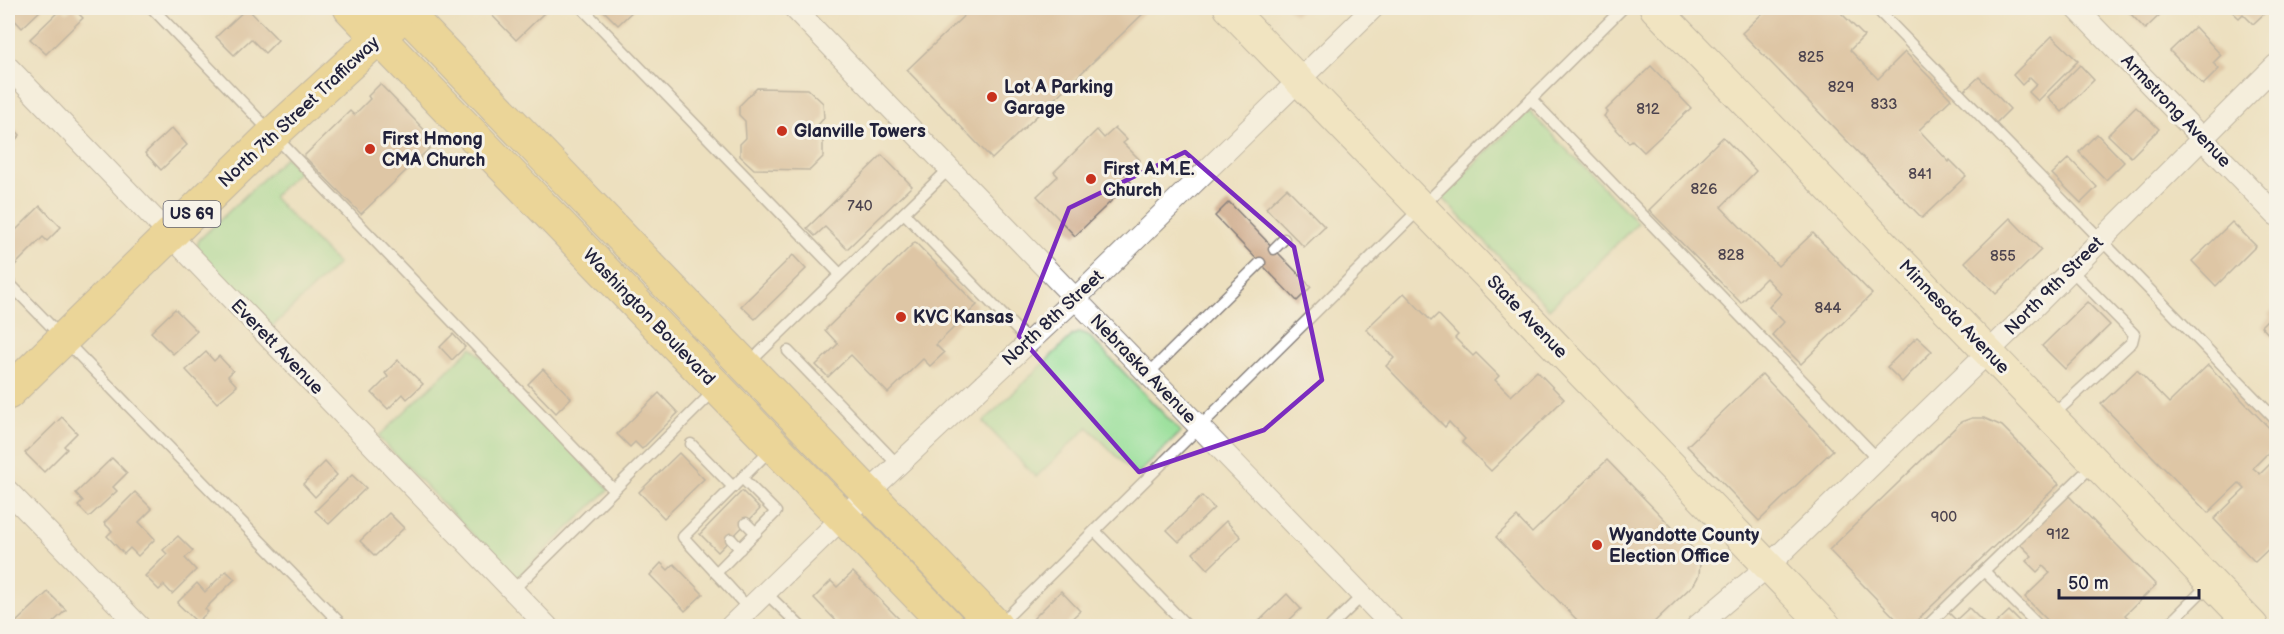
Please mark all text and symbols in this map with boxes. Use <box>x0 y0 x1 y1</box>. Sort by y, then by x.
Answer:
street label: North 7th Street Trafficway <box>214 32 384 192</box>
house number: 825 <box>1798 48 1824 67</box>
street label: Armstrong Avenue <box>2117 50 2236 172</box>
place label: Lot A Parking Garage <box>1004 77 1113 119</box>
house number: 829 <box>1828 78 1854 97</box>
marker: Lot A Parking Garage <box>985 90 999 104</box>
house number: 833 <box>1870 95 1898 114</box>
house number: 812 <box>1636 100 1660 119</box>
place label: Glanville Towers <box>794 121 926 142</box>
marker: Glanville Towers <box>775 124 789 138</box>
place label: First Hmong CMA Church <box>382 129 485 171</box>
marker: First Hmong CMA Church <box>363 142 377 156</box>
place label: First A.M.E. Church <box>1103 159 1195 201</box>
house number: 841 <box>1908 165 1932 184</box>
marker: First A.M.E. Church <box>1084 172 1098 186</box>
house number: 826 <box>1691 180 1717 199</box>
house number: 740 <box>847 197 873 216</box>
road number: US 69 <box>164 201 220 227</box>
street label: North 9th Street <box>2000 232 2108 340</box>
street label: Washington Boulevard <box>578 244 720 390</box>
house number: 828 <box>1718 246 1744 265</box>
house number: 855 <box>1990 247 2016 266</box>
street label: Minnesota Avenue <box>1894 256 2014 379</box>
street label: North 8th Street <box>998 265 1108 370</box>
street label: State Avenue <box>1482 271 1572 363</box>
street label: Everett Avenue <box>226 295 328 399</box>
house number: 844 <box>1814 299 1842 318</box>
place label: KVC Kansas <box>913 307 1014 328</box>
marker: KVC Kansas <box>894 310 908 324</box>
street label: Nebraska Avenue <box>1086 310 1201 428</box>
house number: 900 <box>1931 508 1957 527</box>
place label: Wyandotte County Election Office <box>1609 525 1760 567</box>
house number: 912 <box>2046 525 2070 544</box>
marker: Wyandotte County Election Office <box>1590 538 1604 552</box>
scale bar <box>2059 562 2198 600</box>
text: 50 m <box>2068 573 2109 594</box>

